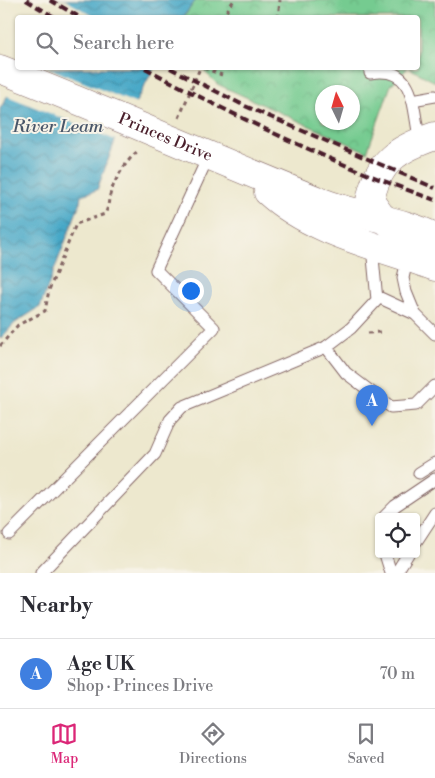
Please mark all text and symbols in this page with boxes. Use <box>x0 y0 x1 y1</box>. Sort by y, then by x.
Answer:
search box <box>15 15 420 70</box>
icon: search <box>33 29 61 57</box>
text: Search here <box>73 31 174 55</box>
north arrow <box>315 85 360 130</box>
street label: Princes Drive <box>115 108 216 166</box>
water label: River Leam <box>12 115 104 138</box>
your location <box>178 278 204 304</box>
pin: A <box>356 385 388 426</box>
map controls <box>375 513 420 558</box>
button: locate <box>375 513 420 558</box>
text: Nearby <box>20 593 93 619</box>
text: Age UK <box>67 652 135 676</box>
text: A <box>30 664 42 684</box>
text: 70 m <box>379 664 415 684</box>
text: Shop · Princes Drive <box>67 676 213 696</box>
tab: Map <box>50 720 78 768</box>
tab: Directions <box>179 720 247 768</box>
tab: Saved <box>348 720 385 768</box>

